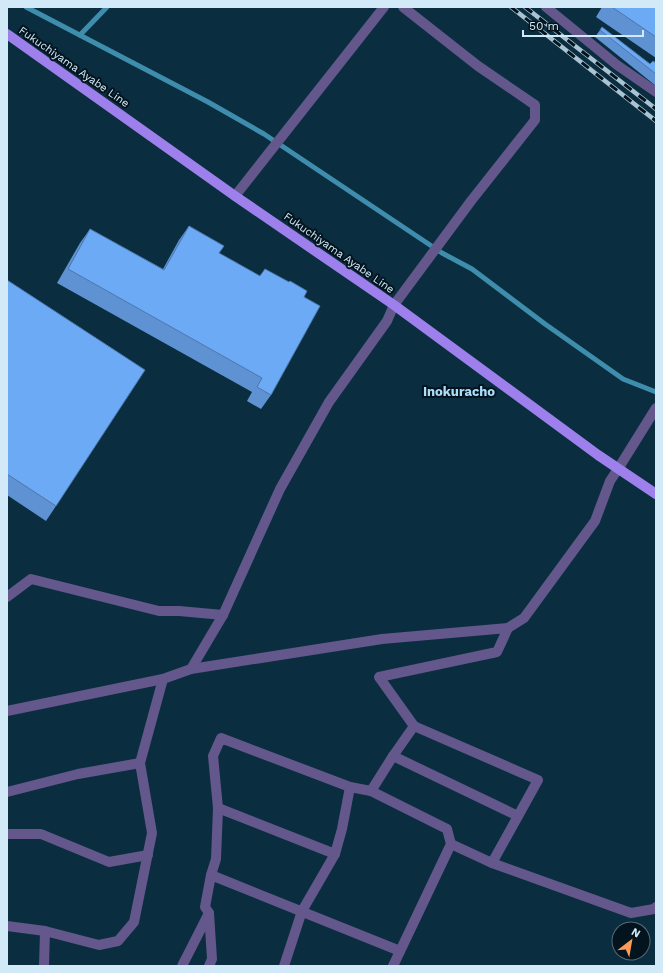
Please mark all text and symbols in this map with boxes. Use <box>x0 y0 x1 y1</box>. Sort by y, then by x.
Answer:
scale bar <box>523 12 643 38</box>
text: 50 m <box>529 19 559 33</box>
street label: Fukuchiyama Ayabe Line <box>16 24 132 110</box>
street label: Fukuchiyama Ayabe Line <box>281 210 397 296</box>
district label: Inokuracho <box>423 384 495 399</box>
north arrow <box>611 921 651 961</box>
text: N <box>629 925 643 941</box>

